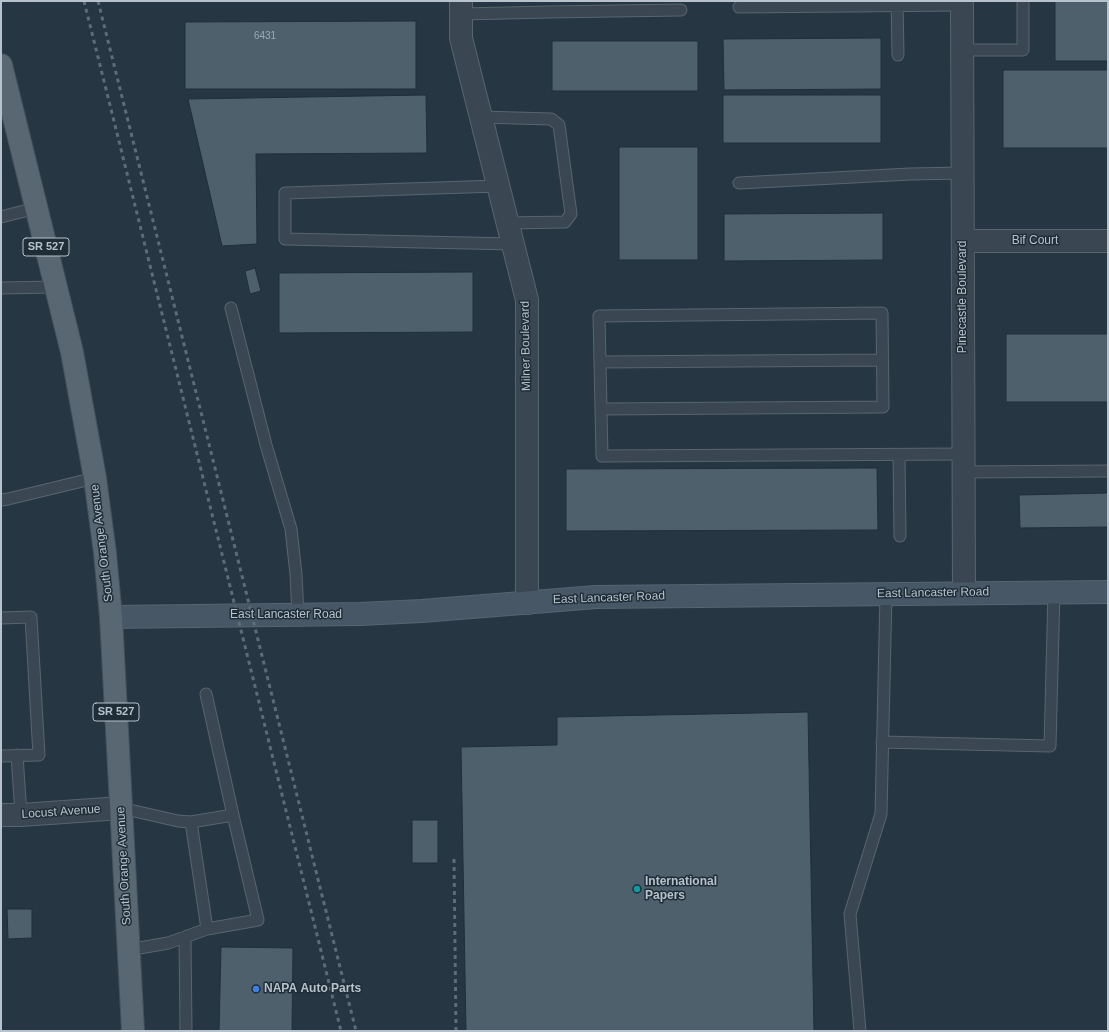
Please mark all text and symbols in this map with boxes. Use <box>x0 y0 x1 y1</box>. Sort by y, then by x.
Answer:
house number: 6431 <box>254 30 276 42</box>
street label: Bif Court <box>1012 234 1058 248</box>
road number: SR 527 <box>23 238 69 256</box>
street label: Pinecastle Boulevard <box>956 241 970 353</box>
street label: Milner Boulevard <box>518 301 534 391</box>
street label: South Orange Avenue <box>88 483 116 603</box>
street label: East Lancaster Road <box>877 585 989 601</box>
street label: East Lancaster Road <box>553 589 665 607</box>
street label: East Lancaster Road <box>230 608 342 622</box>
road number: SR 527 <box>93 703 139 721</box>
street label: Locust Avenue <box>21 802 101 822</box>
street label: South Orange Avenue <box>114 806 134 926</box>
place label: International Papers <box>645 875 717 903</box>
marker: International Papers <box>632 884 642 894</box>
place label: NAPA Auto Parts <box>264 982 361 996</box>
marker: NAPA Auto Parts <box>251 984 261 994</box>

